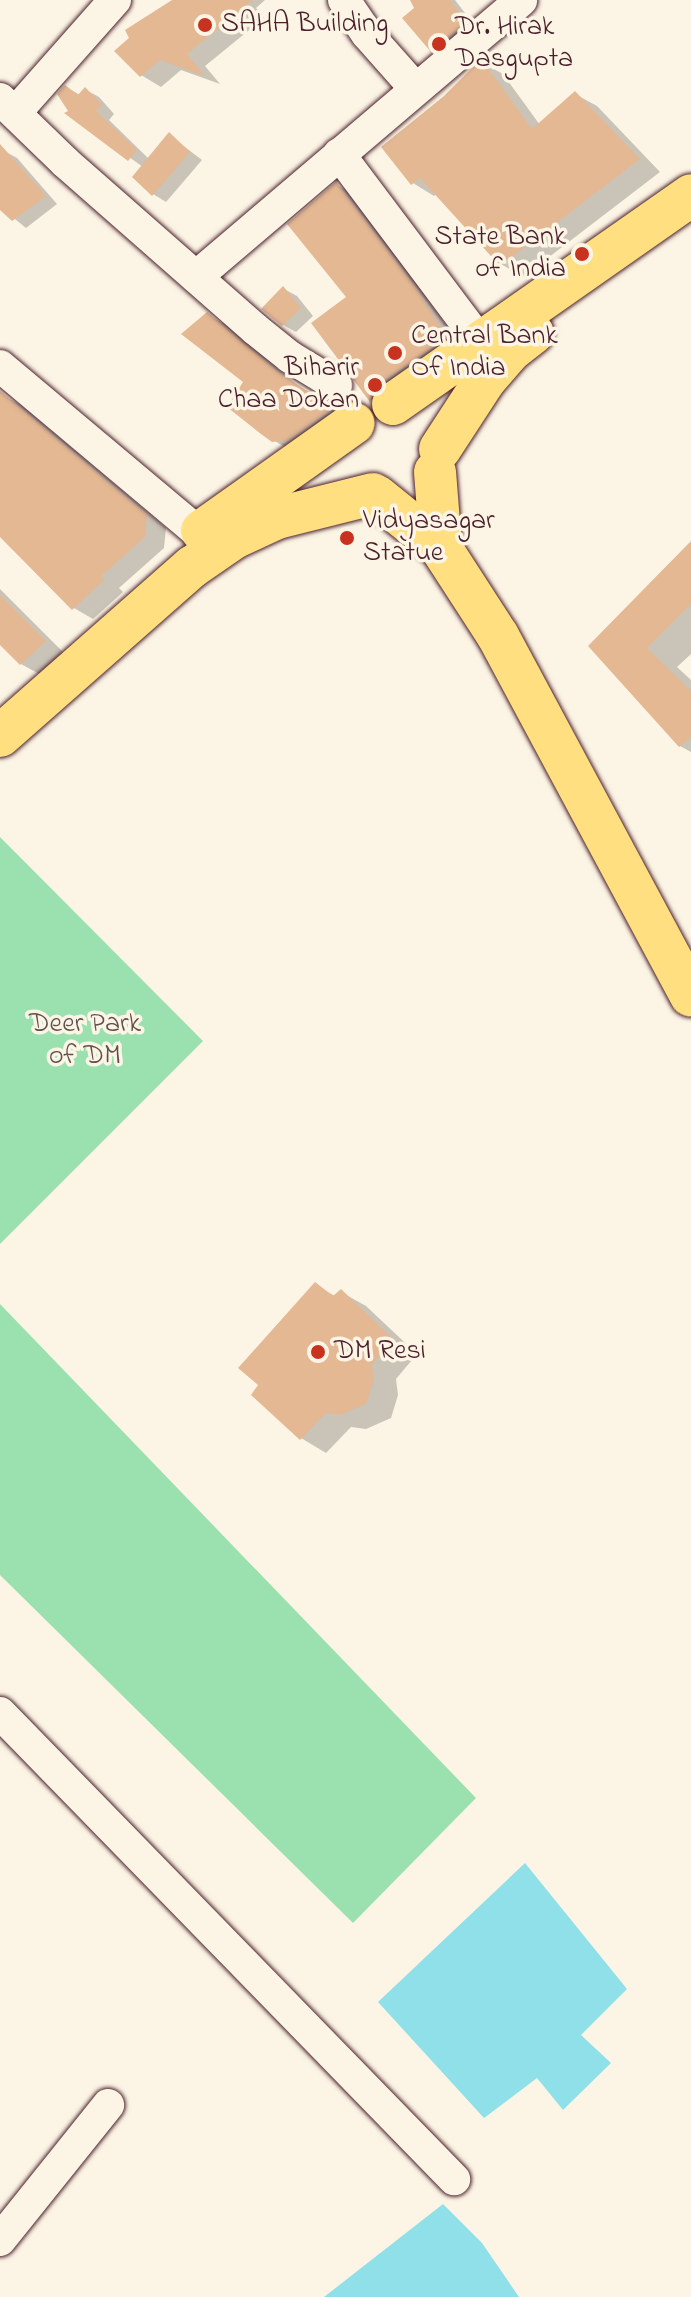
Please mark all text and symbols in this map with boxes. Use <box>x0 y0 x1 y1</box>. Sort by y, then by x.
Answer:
place label: SAHA Building <box>221 8 388 42</box>
place label: Dr. Hirak Dasgupta <box>455 11 573 77</box>
marker: SAHA Building <box>196 16 214 34</box>
marker: Dr. Hirak Dasgupta <box>430 35 448 53</box>
place label: State Bank of India <box>435 221 566 287</box>
marker: State Bank of India <box>573 245 591 263</box>
place label: Central Bank Of India <box>411 320 558 386</box>
marker: Central Bank Of India <box>386 344 404 362</box>
place label: Biharir Chaa Dokan <box>218 352 359 418</box>
marker: Biharir Chaa Dokan <box>366 376 384 394</box>
place label: Vidyasagar Statue <box>363 505 495 571</box>
marker: Vidyasagar Statue <box>338 529 356 547</box>
park label: Deer Park of DM <box>29 1008 141 1074</box>
place label: DM Resi <box>334 1335 426 1369</box>
marker: DM Resi <box>309 1343 327 1361</box>

